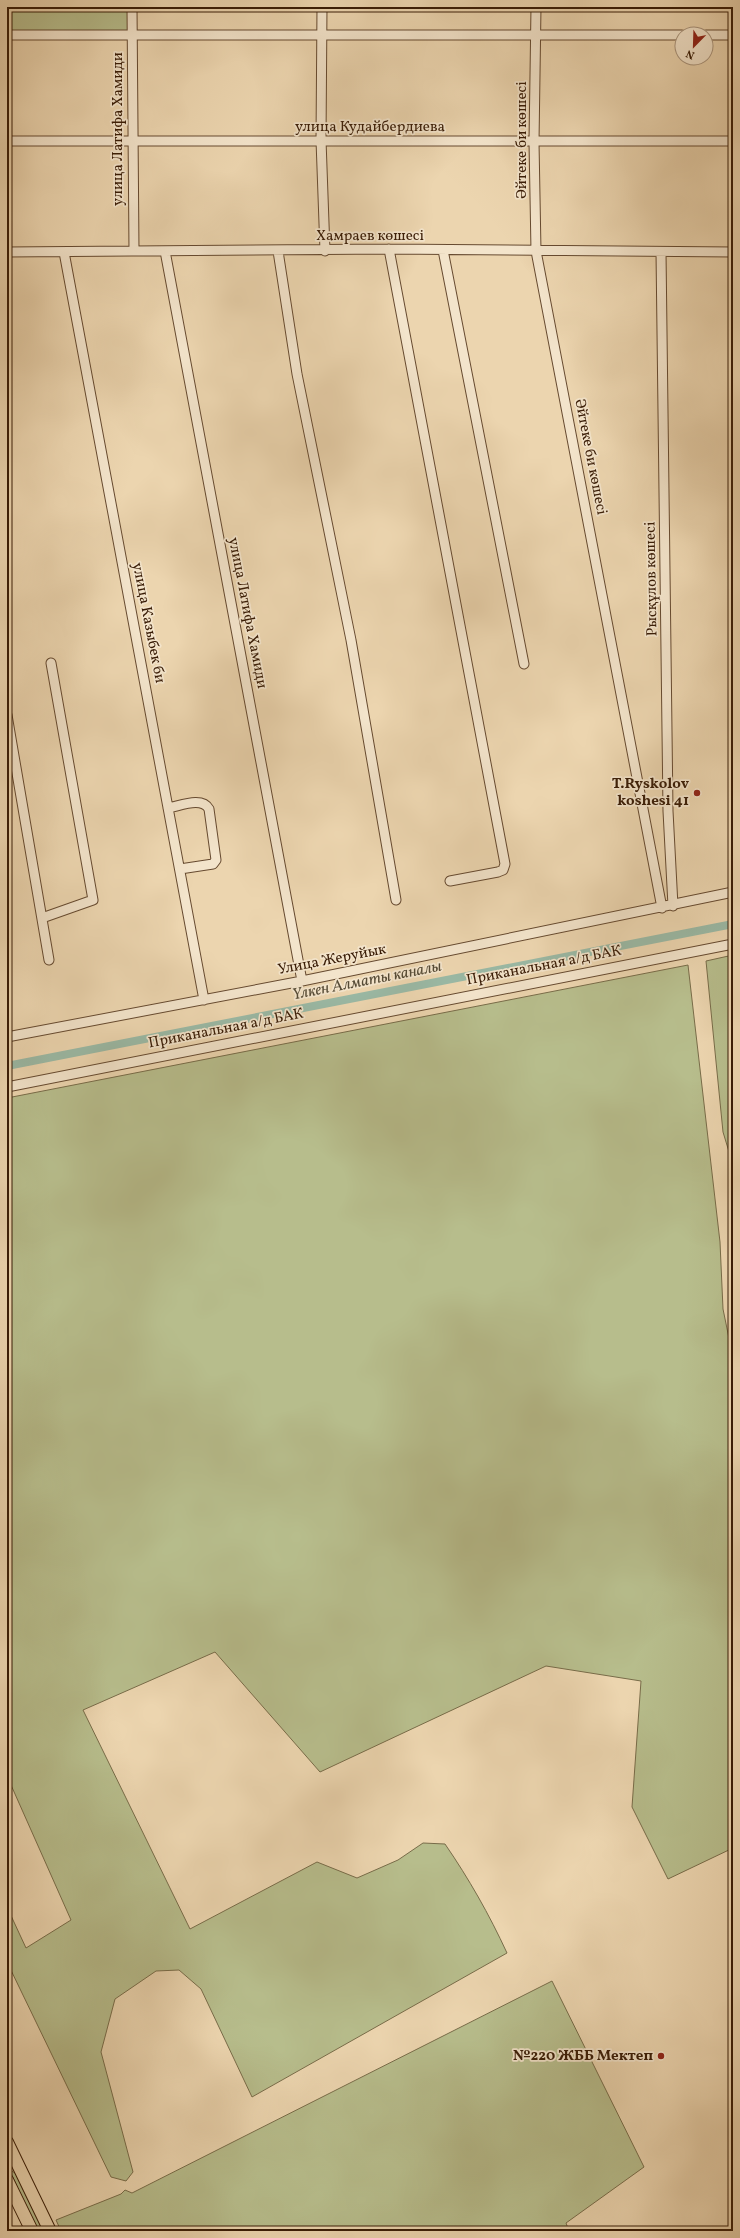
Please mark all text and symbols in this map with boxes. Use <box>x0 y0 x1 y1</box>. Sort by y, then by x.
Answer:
north arrow <box>674 26 714 66</box>
text: N <box>684 45 697 62</box>
street label: улица Латифа Хамиди <box>108 52 129 206</box>
street label: Әйтеке би көшесі <box>512 81 533 199</box>
street label: улица Кудайбердиева <box>295 117 445 138</box>
street label: Хамраев көшесі <box>316 226 424 247</box>
street label: Әйтеке би көшесі <box>568 397 612 517</box>
street label: Рысқұлов көшесі <box>641 521 663 637</box>
street label: улица Латифа Хамиди <box>222 535 272 691</box>
street label: улица Казыбек би <box>126 561 170 685</box>
place label: T.Ryskolov koshesi 41 <box>612 774 690 812</box>
marker: T.Ryskolov koshesi 41 <box>692 788 702 798</box>
street label: Улица Жеруйык <box>276 939 388 981</box>
street label: Приканальная а/д БАК <box>465 941 623 991</box>
water label: Үлкен Алматы каналы <box>290 956 444 1006</box>
street label: Приканальная а/д БАК <box>147 1004 305 1054</box>
place label: №220 ЖББ Мектеп <box>513 2046 653 2067</box>
marker: №220 ЖББ Мектеп <box>656 2051 666 2061</box>

